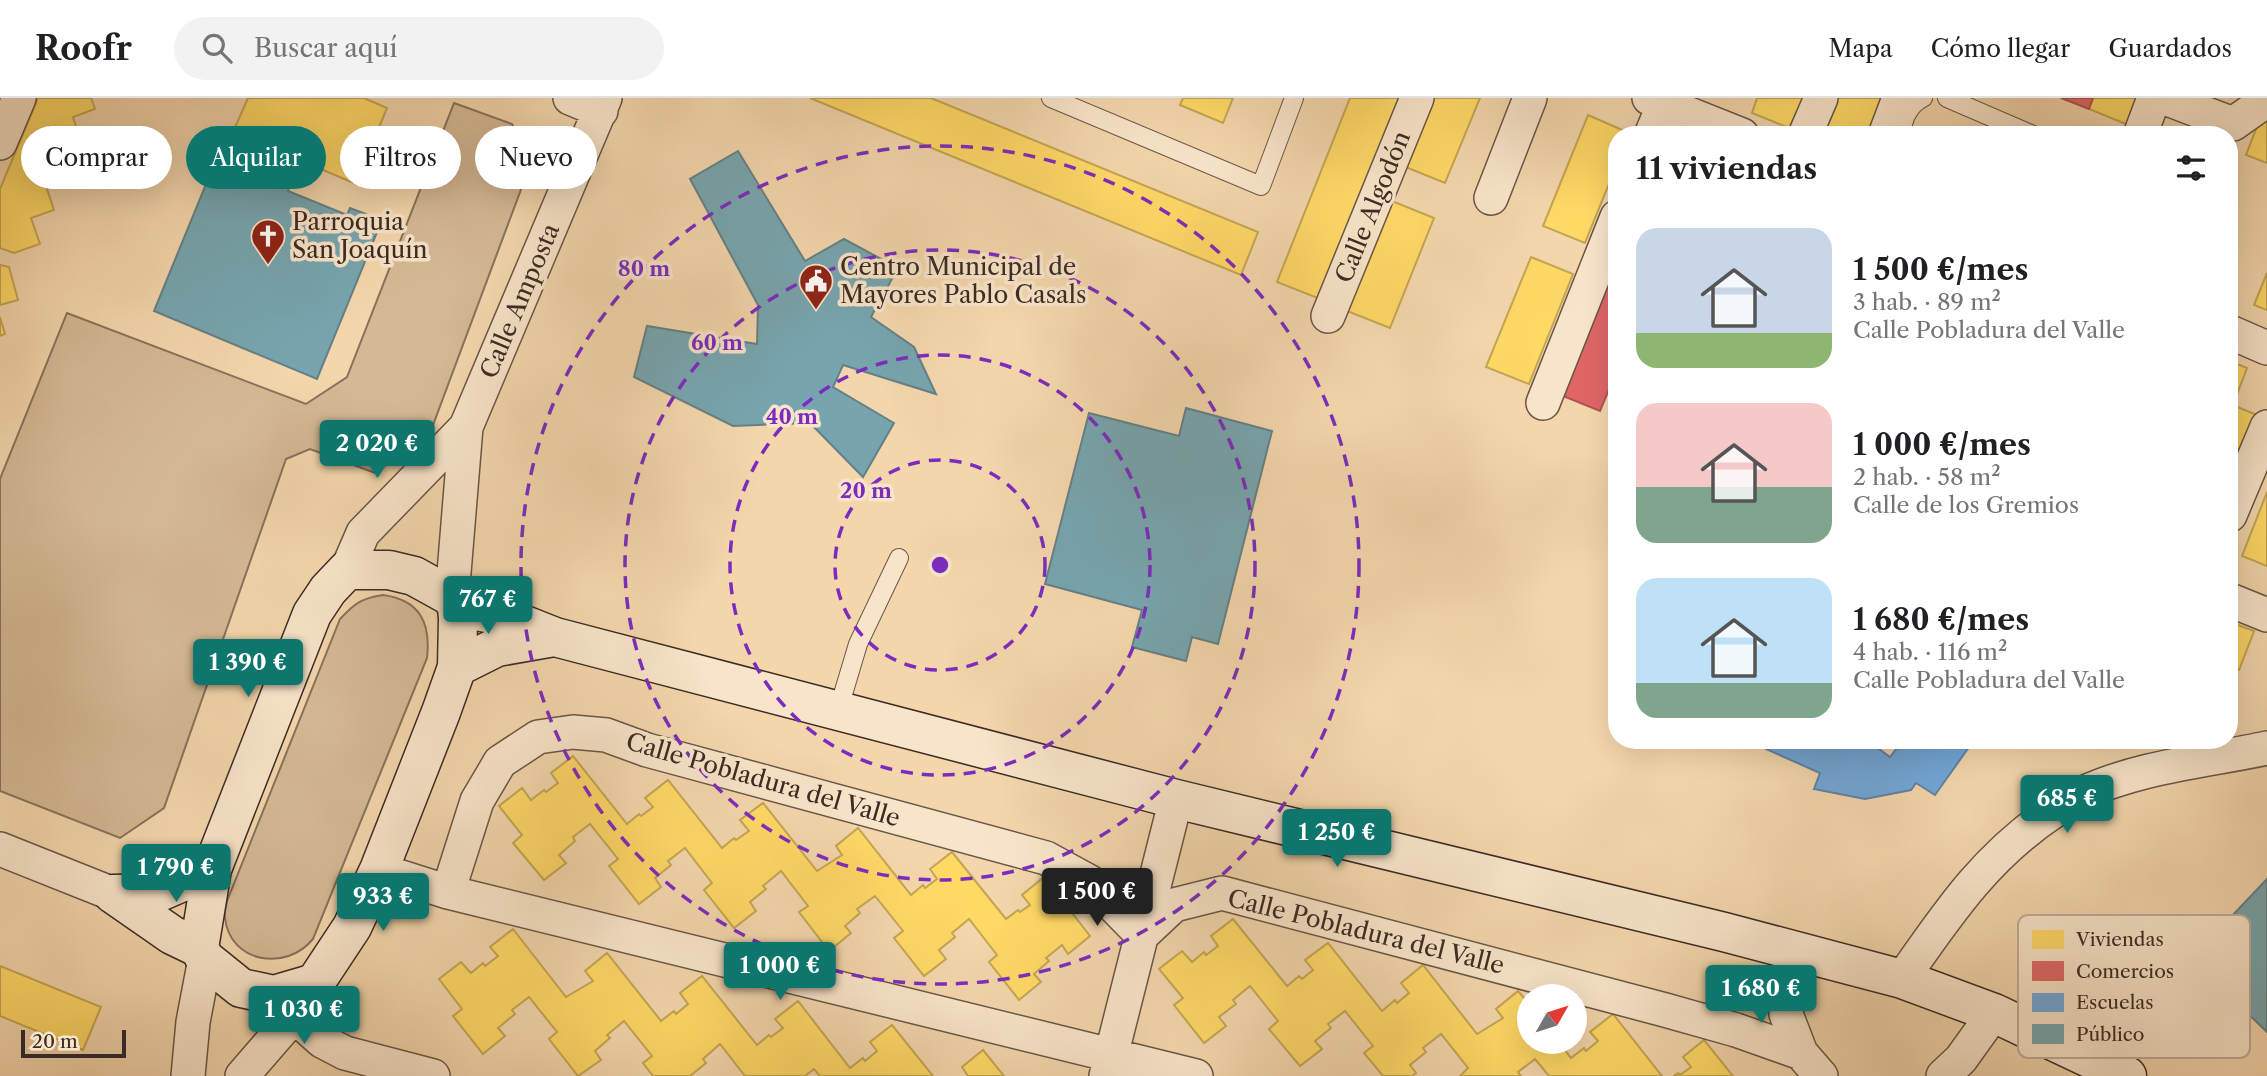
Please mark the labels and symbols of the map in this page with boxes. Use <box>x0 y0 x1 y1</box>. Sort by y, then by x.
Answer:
street label: Calle Algodón <box>1329 127 1416 287</box>
place label: Parroquia San Joaquín <box>292 207 428 264</box>
church icon: Parroquia San Joaquín <box>249 217 287 266</box>
street label: Calle Amposta <box>474 219 565 383</box>
place label: Centro Municipal de Mayores Pablo Casals <box>840 252 1086 309</box>
text: 80 m <box>618 256 670 281</box>
public building icon: Centro Municipal de Mayores Pablo Casals <box>797 262 835 311</box>
text: 60 m <box>691 330 743 355</box>
text: 40 m <box>766 404 818 429</box>
pin: 2 020 € <box>312 420 442 480</box>
text: 20 m <box>840 478 892 503</box>
centre of rings <box>928 553 952 577</box>
pin: 767 € <box>439 576 537 636</box>
pin: 1 390 € <box>183 640 313 699</box>
street label: Calle Pobladura del Valle <box>623 726 904 833</box>
pin: 685 € <box>2018 776 2116 835</box>
pin: 1 250 € <box>1272 810 1402 869</box>
pin: 1 790 € <box>111 844 241 904</box>
pin: 1 500 € <box>1032 868 1162 928</box>
pin: 933 € <box>334 874 432 933</box>
street label: Calle Pobladura del Valle <box>1225 883 1507 980</box>
legend <box>2018 915 2250 1058</box>
text: Viviendas <box>2075 928 2164 951</box>
pin: 1 000 € <box>715 942 845 1002</box>
text: Comercios <box>2076 960 2174 983</box>
pin: 1 680 € <box>1696 965 1826 1025</box>
north arrow <box>1517 984 1587 1054</box>
pin: 1 030 € <box>239 986 369 1046</box>
text: Escuelas <box>2076 991 2154 1014</box>
text: Público <box>2076 1023 2144 1046</box>
scale bar <box>21 1027 126 1059</box>

